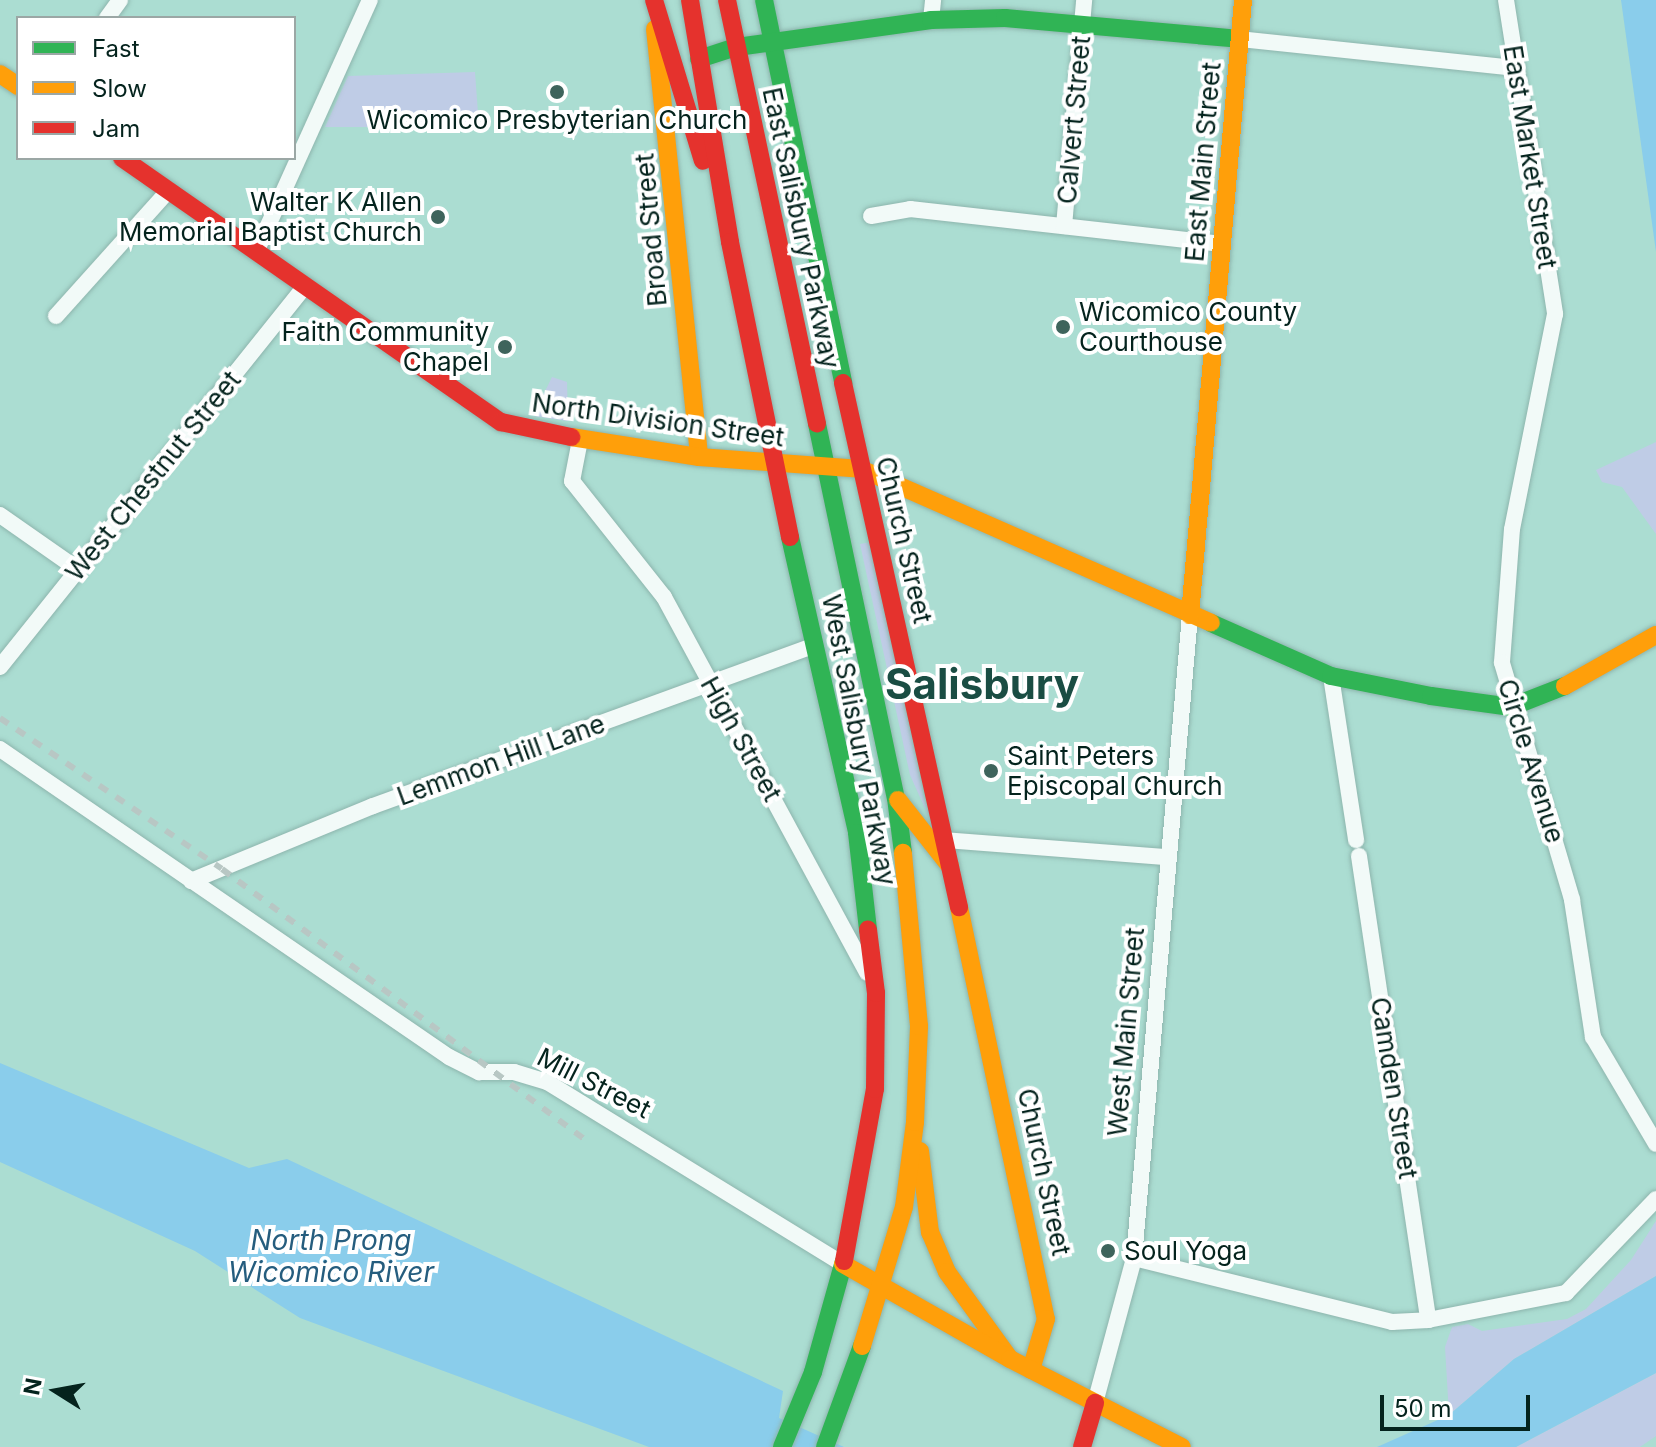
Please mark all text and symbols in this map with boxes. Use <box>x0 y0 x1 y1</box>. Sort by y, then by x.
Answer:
legend <box>16 16 296 160</box>
text: Fast <box>92 34 140 63</box>
street label: Calvert Street <box>1051 35 1097 205</box>
street label: East Market Street <box>1497 43 1563 271</box>
street label: East Main Street <box>1179 61 1227 263</box>
text: Slow <box>92 74 147 103</box>
marker: Wicomico Presbyterian Church <box>548 83 566 101</box>
street label: East Salisbury Parkway <box>756 85 846 371</box>
place label: Wicomico Presbyterian Church <box>367 104 747 136</box>
text: Jam <box>92 114 140 143</box>
street label: Broad Street <box>629 152 673 308</box>
place label: Walter K Allen Memorial Baptist Church <box>119 186 422 248</box>
marker: Walter K Allen Memorial Baptist Church <box>429 208 447 226</box>
place label: Wicomico County Courthouse <box>1079 296 1297 358</box>
place label: Faith Community Chapel <box>281 316 489 378</box>
marker: Wicomico County Courthouse <box>1054 318 1072 336</box>
marker: Faith Community Chapel <box>496 338 514 356</box>
street label: West Chestnut Street <box>59 365 247 587</box>
street label: North Division Street <box>530 387 786 453</box>
street label: Church Street <box>870 454 938 626</box>
street label: West Salisbury Parkway <box>815 592 903 888</box>
district label: Salisbury <box>885 659 1079 709</box>
street label: High Street <box>694 671 788 807</box>
street label: Circle Avenue <box>1491 675 1571 847</box>
street label: Lemmon Hill Lane <box>393 708 609 812</box>
place label: Saint Peters Episcopal Church <box>1007 740 1223 802</box>
marker: Saint Peters Episcopal Church <box>982 762 1000 780</box>
street label: West Main Street <box>1101 926 1151 1138</box>
street label: Camden Street <box>1364 995 1424 1181</box>
street label: Mill Street <box>532 1041 656 1125</box>
street label: Church Street <box>1011 1086 1077 1258</box>
water label: North Prong Wicomico River <box>228 1223 434 1289</box>
place label: Soul Yoga <box>1124 1235 1247 1267</box>
marker: Soul Yoga <box>1099 1242 1117 1260</box>
north arrow <box>16 1351 96 1431</box>
text: N <box>18 1376 47 1397</box>
scale bar <box>1384 1379 1534 1429</box>
text: 50 m <box>1394 1394 1452 1423</box>

